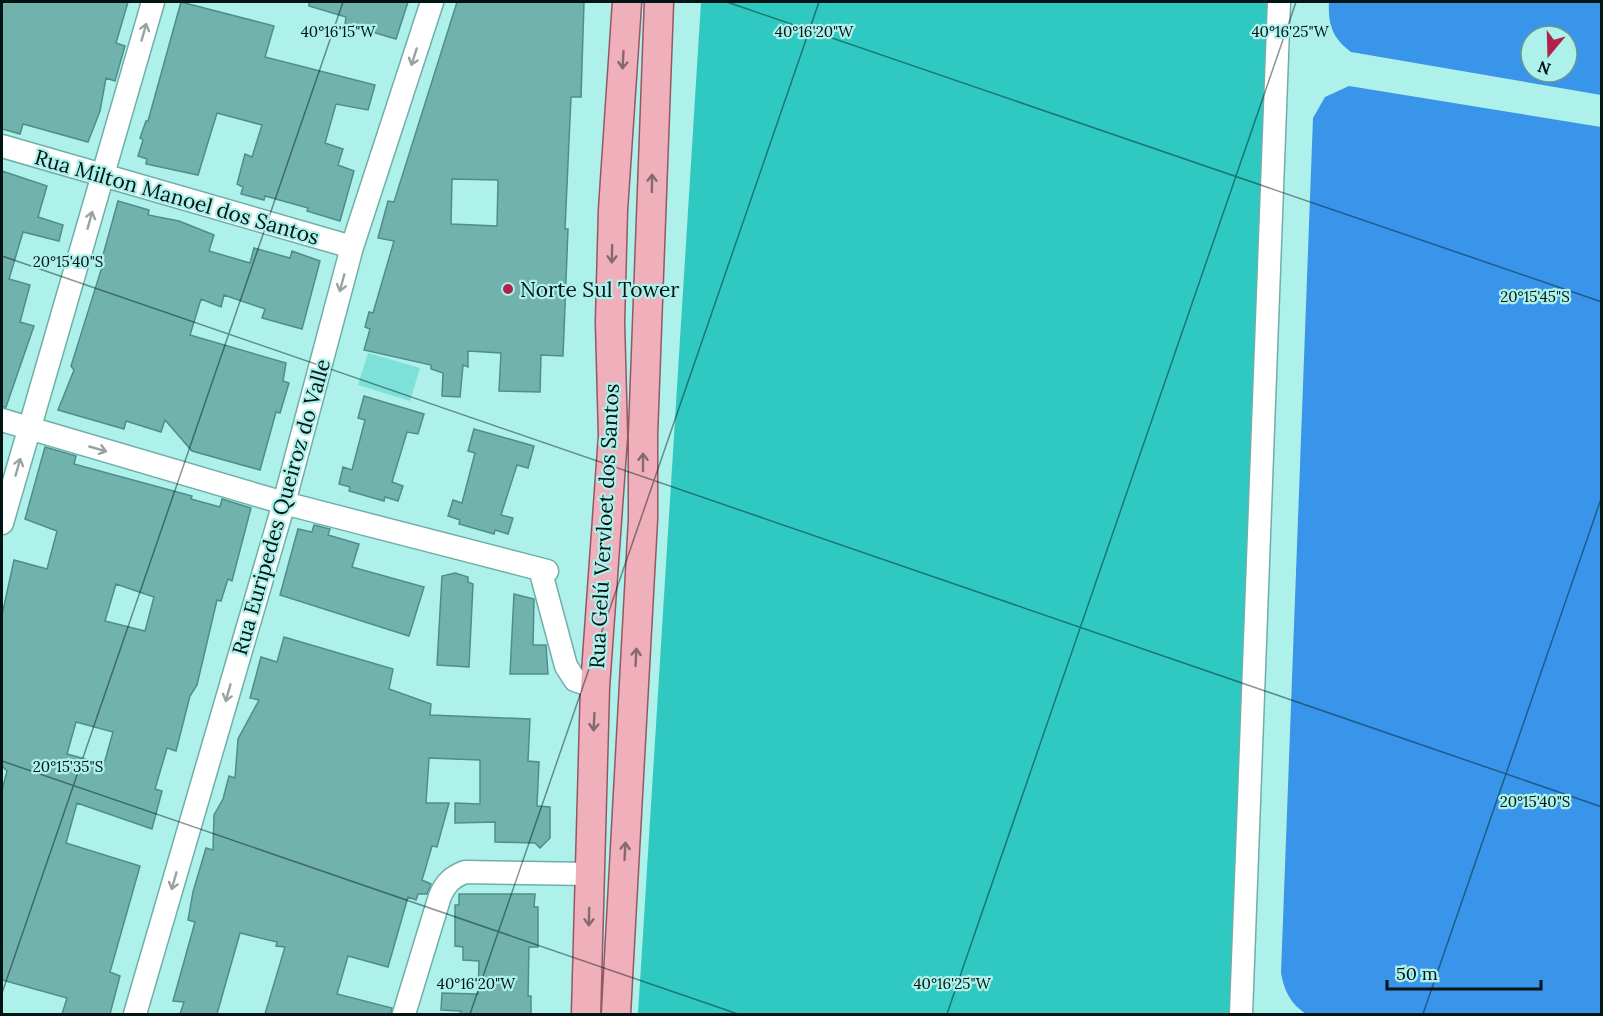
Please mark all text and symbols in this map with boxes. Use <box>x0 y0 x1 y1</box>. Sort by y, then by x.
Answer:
text: 40°16'15"W <box>301 22 376 41</box>
text: 40°16'20"W <box>775 22 854 41</box>
text: 40°16'25"W <box>1251 22 1330 41</box>
one-way arrow <box>139 23 150 42</box>
north arrow <box>1519 24 1579 84</box>
one-way arrow <box>408 47 419 66</box>
one-way arrow <box>618 49 629 69</box>
text: N <box>1535 57 1553 80</box>
street label: Rua Milton Manoel dos Santos <box>32 143 322 251</box>
one-way arrow <box>646 173 658 193</box>
one-way arrow <box>85 210 96 229</box>
one-way arrow <box>606 244 618 264</box>
text: 20°15'40"S <box>33 252 103 271</box>
one-way arrow <box>336 273 347 292</box>
place label: Norte Sul Tower <box>520 276 679 303</box>
marker: Norte Sul Tower <box>501 282 515 296</box>
text: 20°15'45"S <box>1500 287 1570 306</box>
street label: Rua Euripedes Queiroz do Valle <box>226 356 336 658</box>
street label: Rua Gelú Vervloet dos Santos <box>583 383 625 669</box>
one-way arrow <box>88 443 107 455</box>
one-way arrow <box>637 452 649 472</box>
one-way arrow <box>13 458 24 477</box>
one-way arrow <box>630 647 641 667</box>
one-way arrow <box>222 683 234 702</box>
one-way arrow <box>588 711 599 731</box>
text: 20°15'35"S <box>33 757 103 776</box>
text: 20°15'40"S <box>1500 792 1570 811</box>
one-way arrow <box>620 842 631 862</box>
one-way arrow <box>168 871 179 890</box>
one-way arrow <box>583 906 595 926</box>
scale bar <box>1387 953 1542 991</box>
text: 50 m <box>1396 962 1438 985</box>
text: 40°16'20"W <box>437 974 516 993</box>
text: 40°16'25"W <box>913 974 992 993</box>

